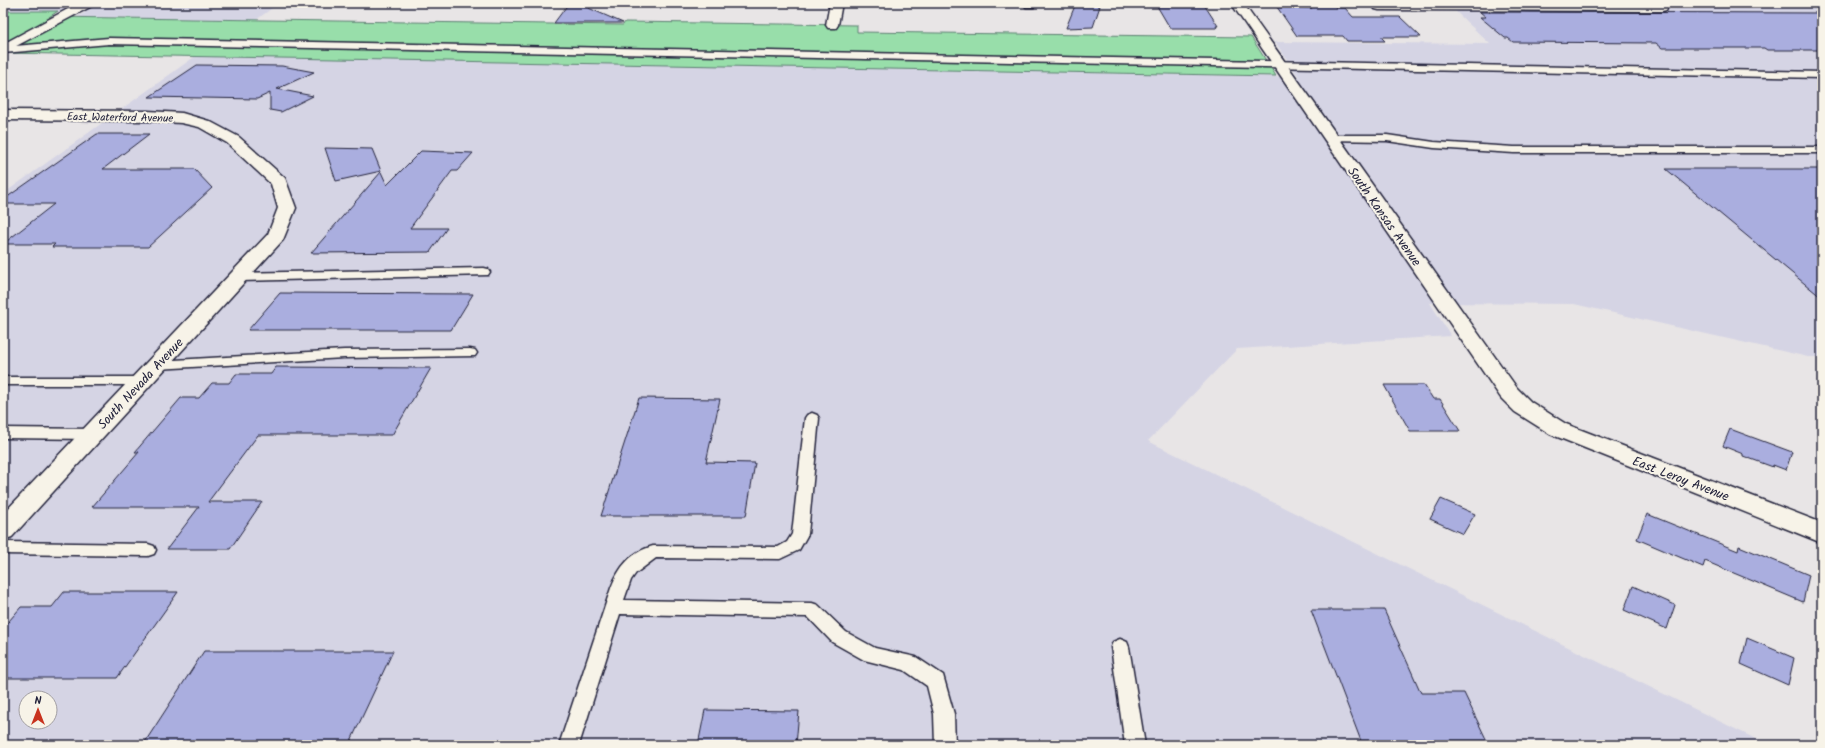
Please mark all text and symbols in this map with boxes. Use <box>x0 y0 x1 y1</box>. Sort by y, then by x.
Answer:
street label: East Waterford Avenue <box>67 108 173 128</box>
street label: South Kansas Avenue <box>1341 163 1426 271</box>
street label: South Nevada Avenue <box>93 333 189 435</box>
street label: East Leroy Avenue <box>1629 451 1732 508</box>
north arrow <box>18 690 58 730</box>
text: N <box>35 692 42 710</box>

